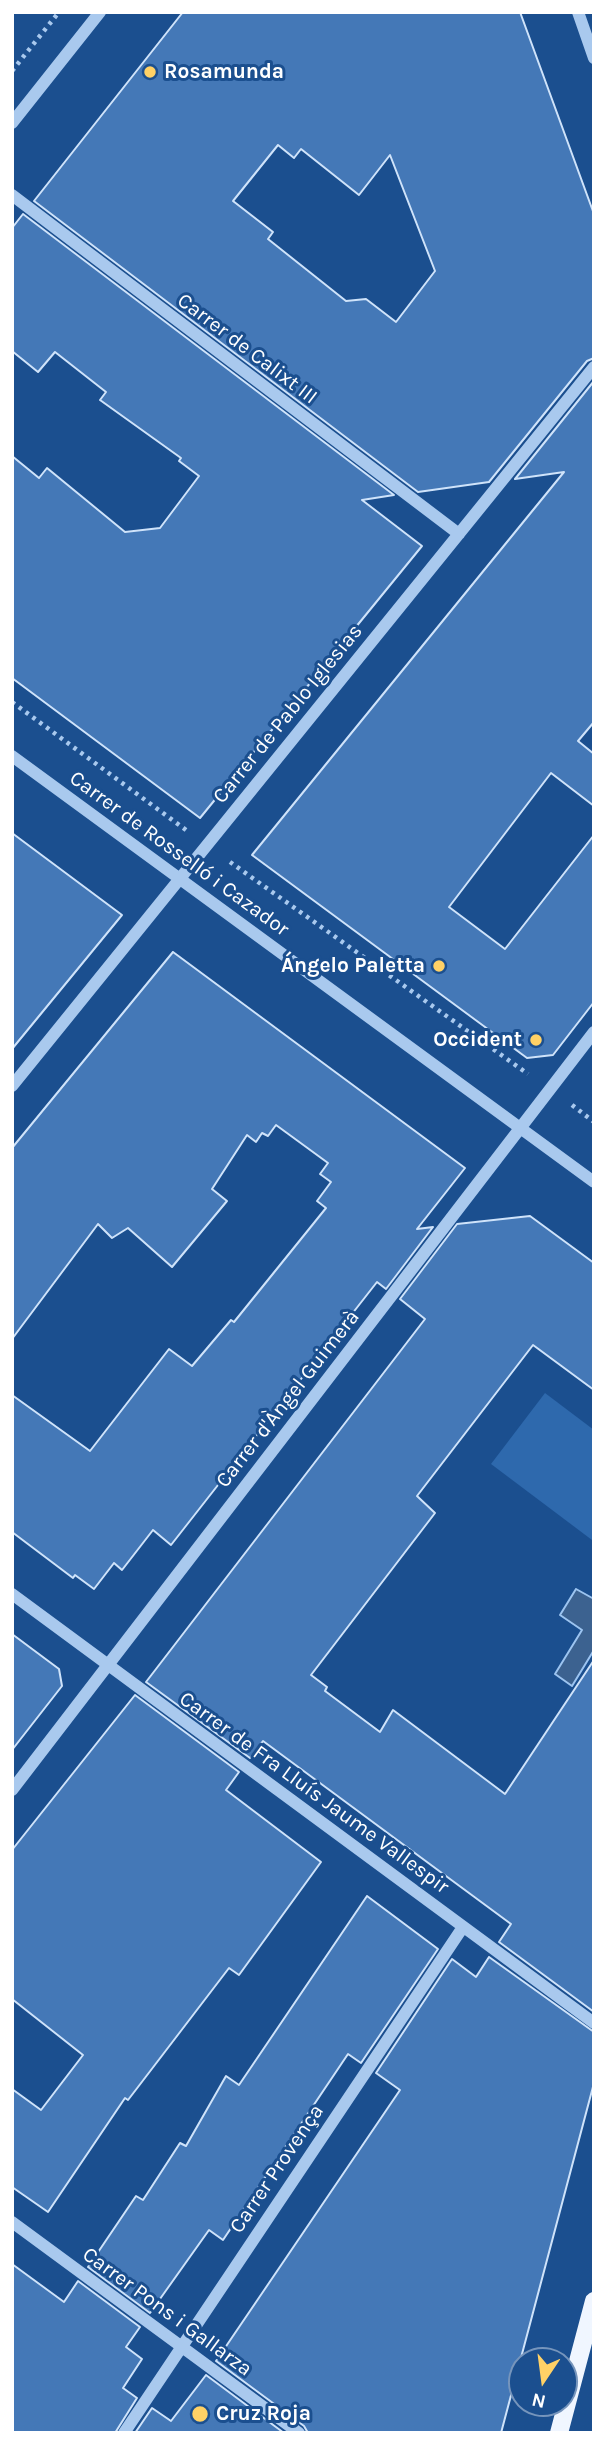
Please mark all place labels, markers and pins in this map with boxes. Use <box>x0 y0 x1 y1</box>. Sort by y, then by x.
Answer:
place label: Rosamunda <box>164 59 284 85</box>
marker: Rosamunda <box>142 64 158 80</box>
place label: Ángelo Paletta <box>281 953 425 979</box>
marker: Ángelo Paletta <box>431 958 447 974</box>
place label: Occident <box>433 1027 522 1053</box>
marker: Occident <box>528 1032 544 1048</box>
place label: Cruz Roja <box>216 2401 311 2427</box>
marker: Cruz Roja <box>190 2404 210 2424</box>

